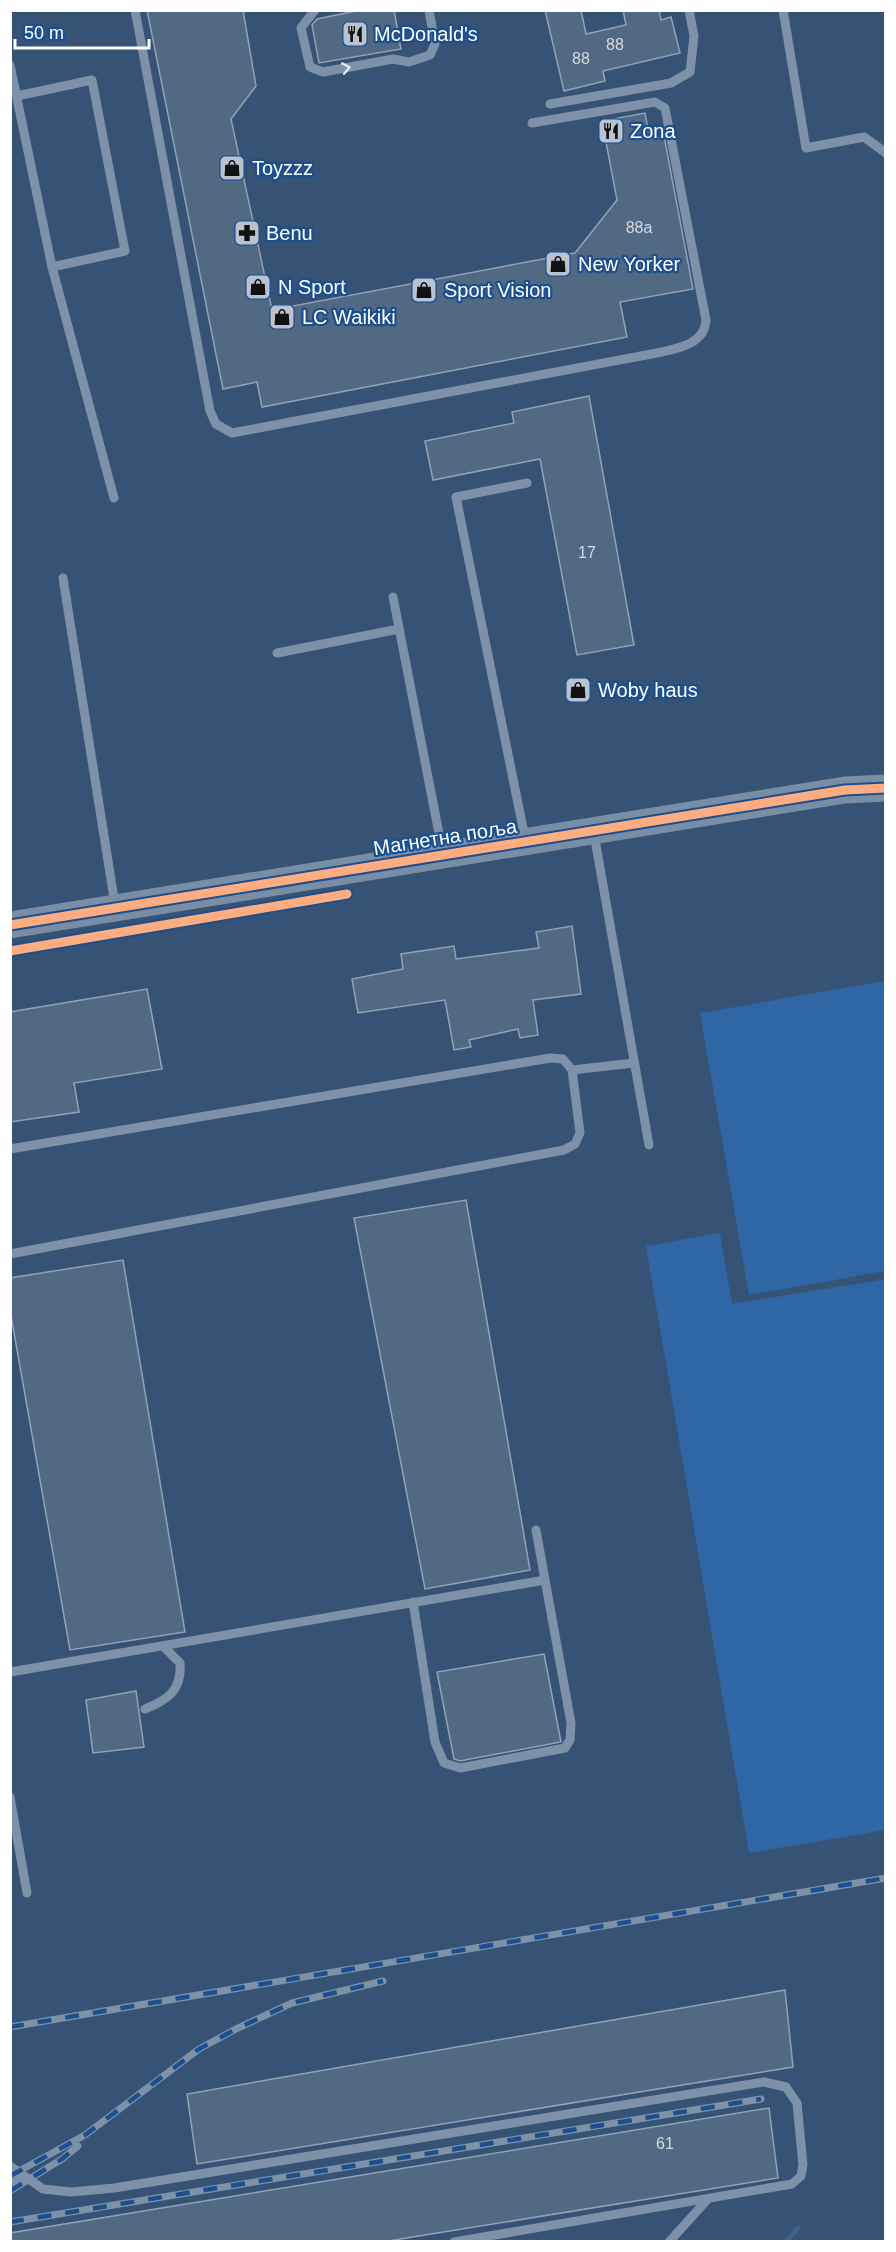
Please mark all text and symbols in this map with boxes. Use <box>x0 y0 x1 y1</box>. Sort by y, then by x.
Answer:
scale bar <box>15 12 148 50</box>
restaurant icon: McDonald's <box>340 19 370 49</box>
text: 50 m <box>24 23 64 43</box>
place label: McDonald's <box>374 23 478 45</box>
house number: 88 <box>606 36 624 53</box>
house number: 88 <box>572 50 590 67</box>
one-way arrow <box>341 62 351 75</box>
restaurant icon: Zona <box>596 116 626 146</box>
place label: Zona <box>630 120 676 142</box>
shop icon: Toyzzz <box>217 153 247 183</box>
place label: Toyzzz <box>252 157 313 179</box>
pharmacy icon: Benu <box>232 218 262 248</box>
house number: 88a <box>626 219 652 236</box>
place label: Benu <box>266 222 313 244</box>
shop icon: New Yorker <box>543 249 573 279</box>
place label: New Yorker <box>578 253 681 275</box>
shop icon: N Sport <box>243 272 273 302</box>
shop icon: Sport Vision <box>409 275 439 305</box>
place label: N Sport <box>278 276 346 298</box>
place label: Sport Vision <box>444 279 551 301</box>
shop icon: LC Waikiki <box>267 302 297 332</box>
place label: LC Waikiki <box>302 306 396 328</box>
house number: 17 <box>578 544 596 561</box>
shop icon: Woby haus <box>563 675 593 705</box>
place label: Woby haus <box>598 679 698 701</box>
street label: Магнетна поља <box>372 815 519 859</box>
house number: 61 <box>656 2135 674 2152</box>

